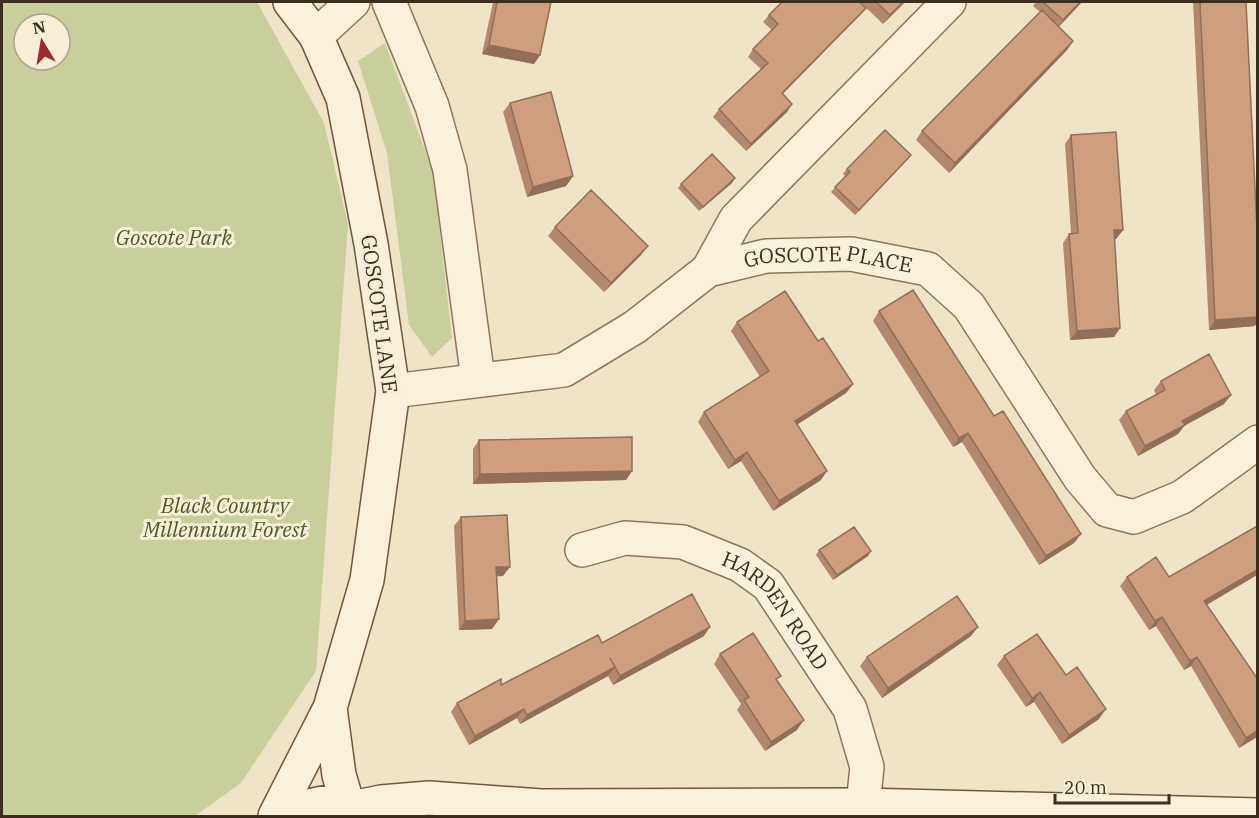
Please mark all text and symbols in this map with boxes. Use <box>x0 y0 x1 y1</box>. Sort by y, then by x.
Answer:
north arrow <box>12 12 72 72</box>
text: N <box>31 16 47 38</box>
park label: Goscote Park <box>116 223 233 251</box>
street label: GOSCOTE LANE <box>355 233 405 395</box>
street label: GOSCOTE PLACE <box>741 238 915 279</box>
park label: Black Country Millennium Forest <box>142 491 307 543</box>
street label: HARDEN ROAD <box>718 544 835 675</box>
scale bar <box>1055 767 1169 805</box>
text: 20 m <box>1064 776 1107 799</box>

